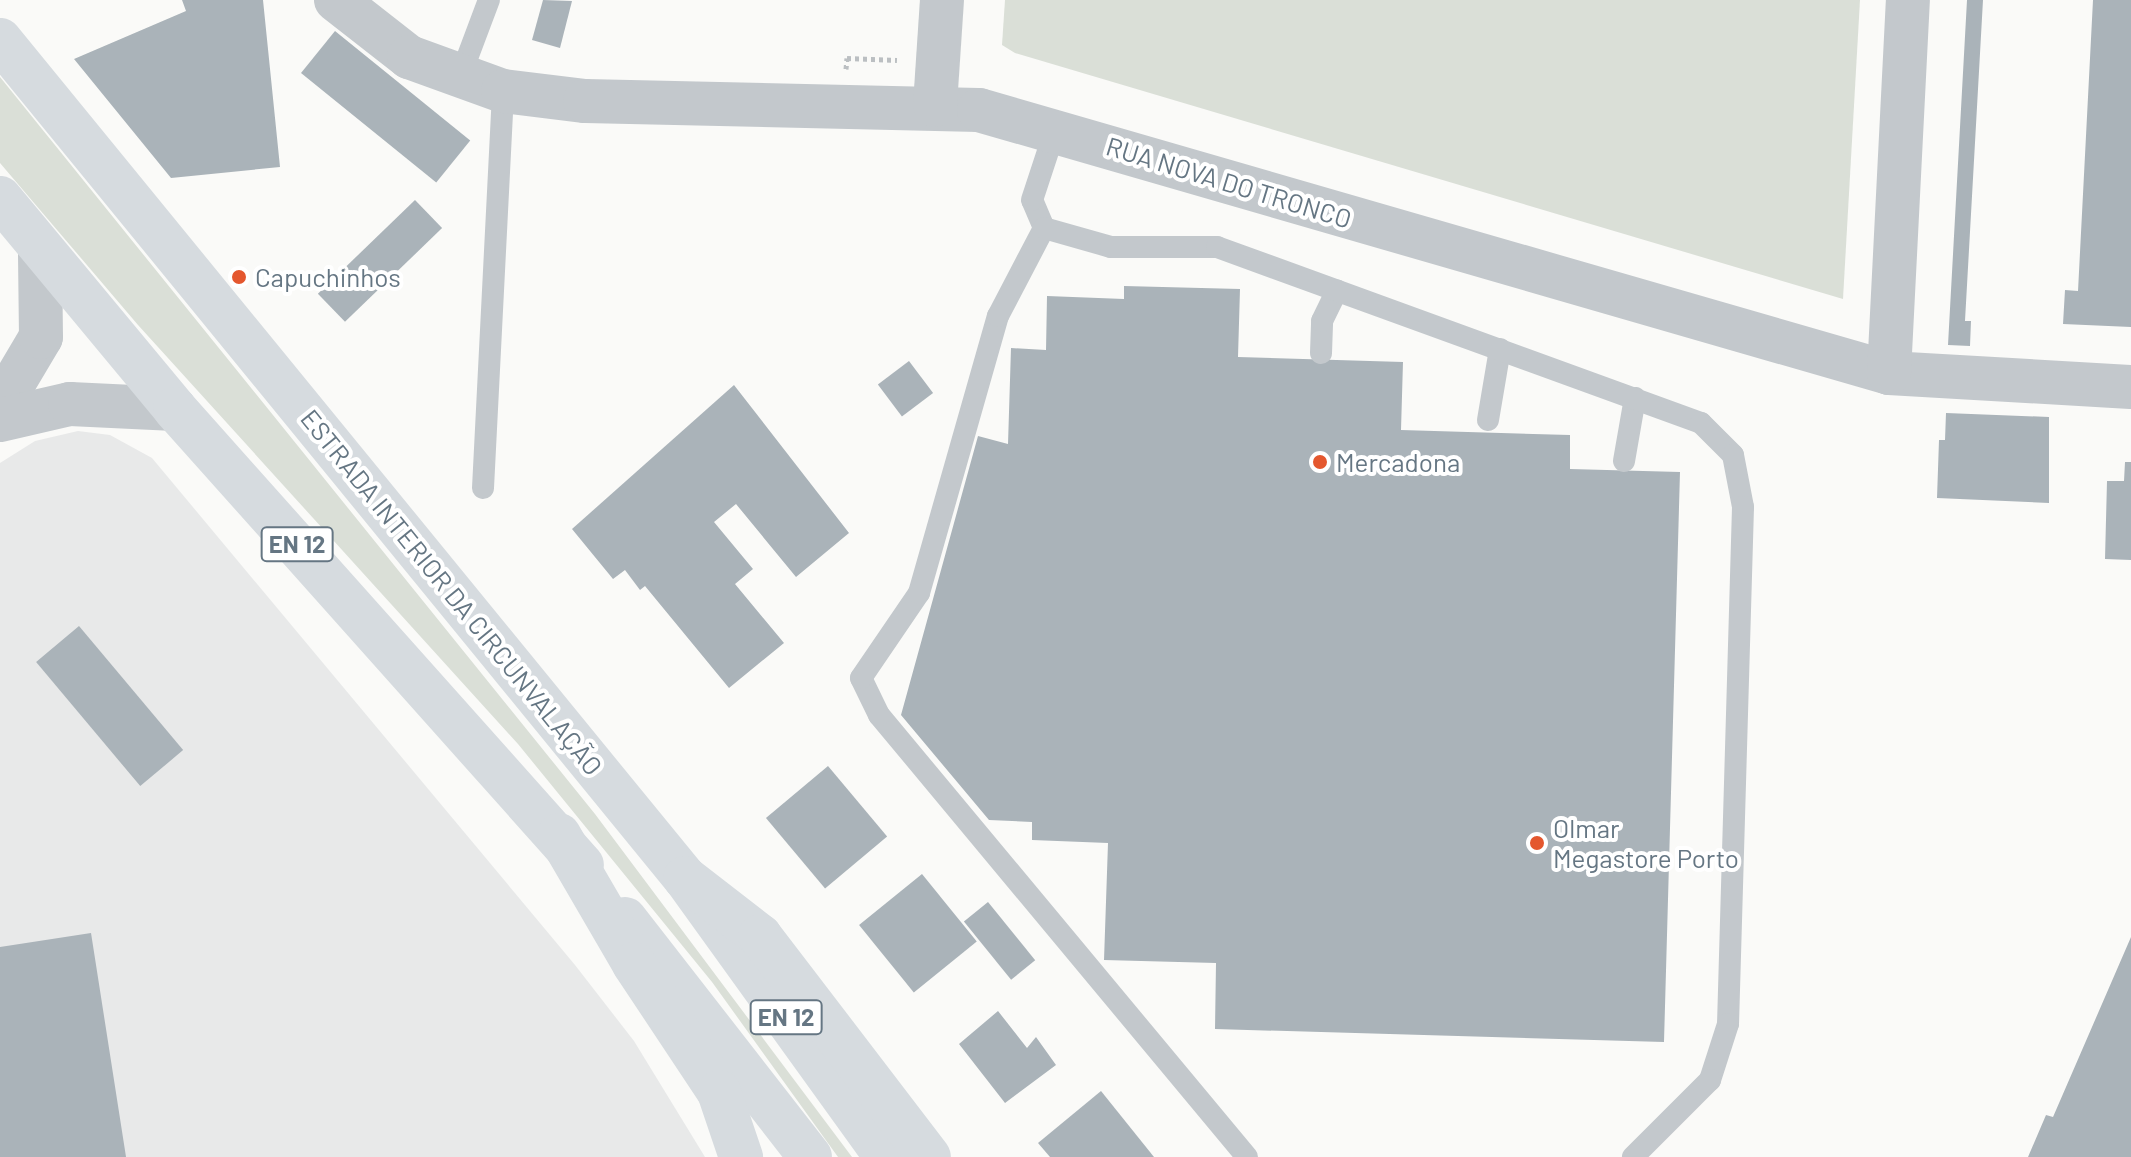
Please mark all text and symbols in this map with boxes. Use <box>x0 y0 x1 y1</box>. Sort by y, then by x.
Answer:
street label: RUA NOVA DO TRONCO <box>1103 130 1355 234</box>
place label: Capuchinhos <box>255 261 401 293</box>
marker: Capuchinhos <box>230 268 248 286</box>
street label: ESTRADA INTERIOR DA CIRCUNVALAÇÃO <box>295 403 609 781</box>
place label: Mercadona <box>1336 446 1460 478</box>
marker: Mercadona <box>1311 453 1329 471</box>
road number: EN 12 <box>259 524 335 564</box>
place label: Olmar Megastore Porto <box>1553 812 1739 874</box>
marker: Olmar Megastore Porto <box>1528 834 1546 852</box>
road number: EN 12 <box>748 997 824 1037</box>

